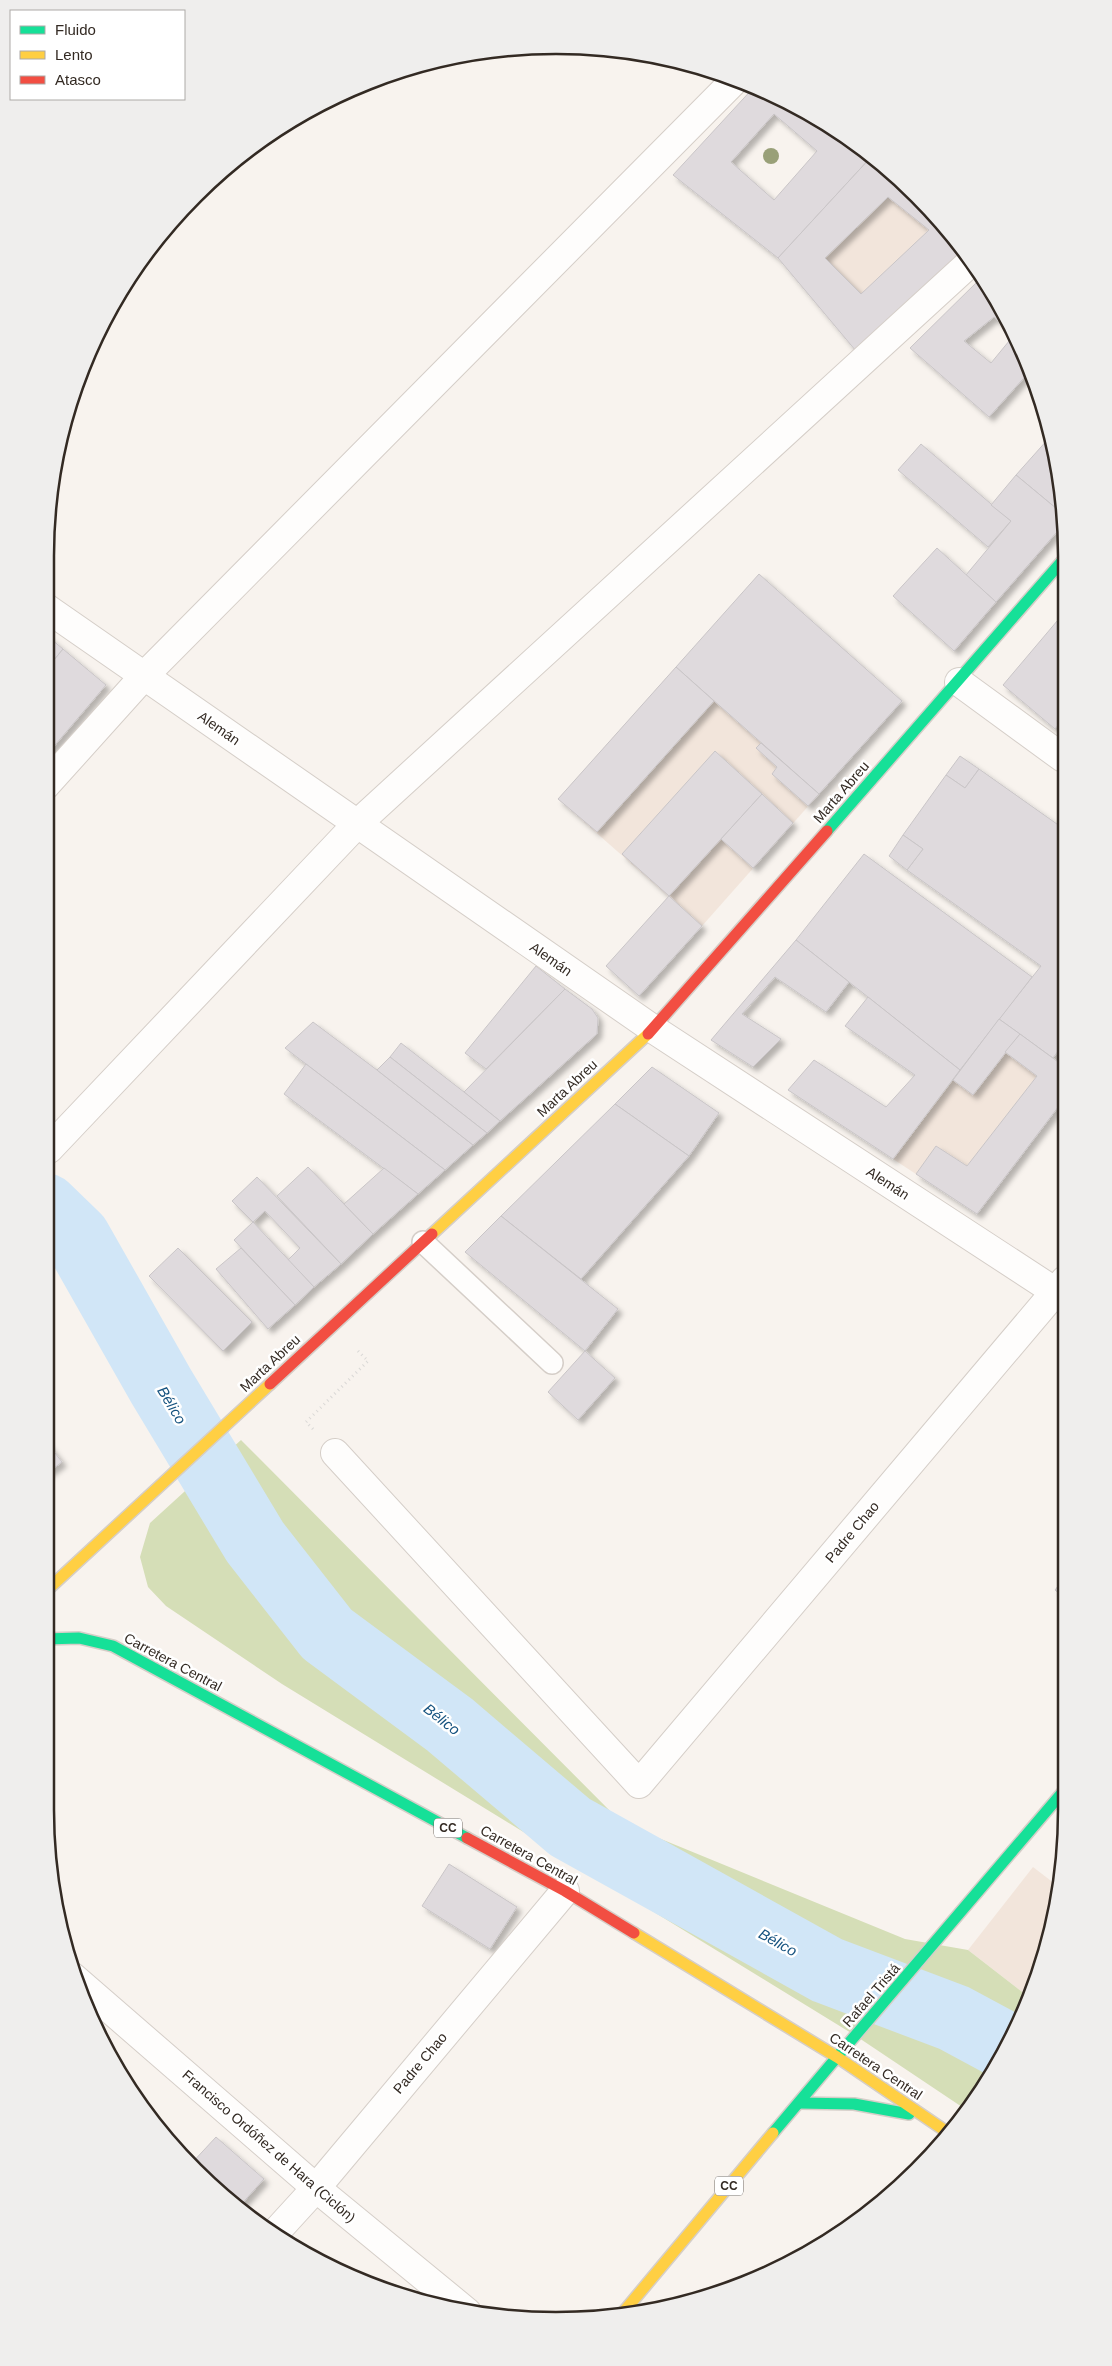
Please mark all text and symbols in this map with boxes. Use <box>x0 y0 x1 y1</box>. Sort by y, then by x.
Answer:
legend <box>10 10 185 100</box>
text: Fluido <box>55 21 96 38</box>
text: Lento <box>55 46 93 63</box>
text: Atasco <box>55 71 101 88</box>
street label: Alemán <box>195 708 243 748</box>
street label: Marta Abreu <box>810 758 872 826</box>
street label: Alemán <box>527 939 575 979</box>
street label: Marta Abreu <box>534 1056 600 1120</box>
street label: Alemán <box>864 1163 912 1203</box>
street label: Marta Abreu <box>237 1331 303 1395</box>
water label: Bélico <box>154 1383 190 1427</box>
street label: Padre Chao <box>822 1498 882 1566</box>
street label: Carretera Central <box>121 1630 225 1694</box>
water label: Bélico <box>421 1700 463 1738</box>
road number: CC <box>434 1819 462 1838</box>
street label: Carretera Central <box>478 1822 580 1888</box>
water label: Bélico <box>756 1925 800 1959</box>
street label: Rafael Tristá <box>839 1960 903 2030</box>
street label: Padre Chao <box>390 2029 450 2097</box>
street label: Carretera Central <box>827 2029 925 2103</box>
street label: Francisco Ordóñez de Hara (Ciclón) <box>179 2066 359 2226</box>
road number: CC <box>715 2176 743 2196</box>

